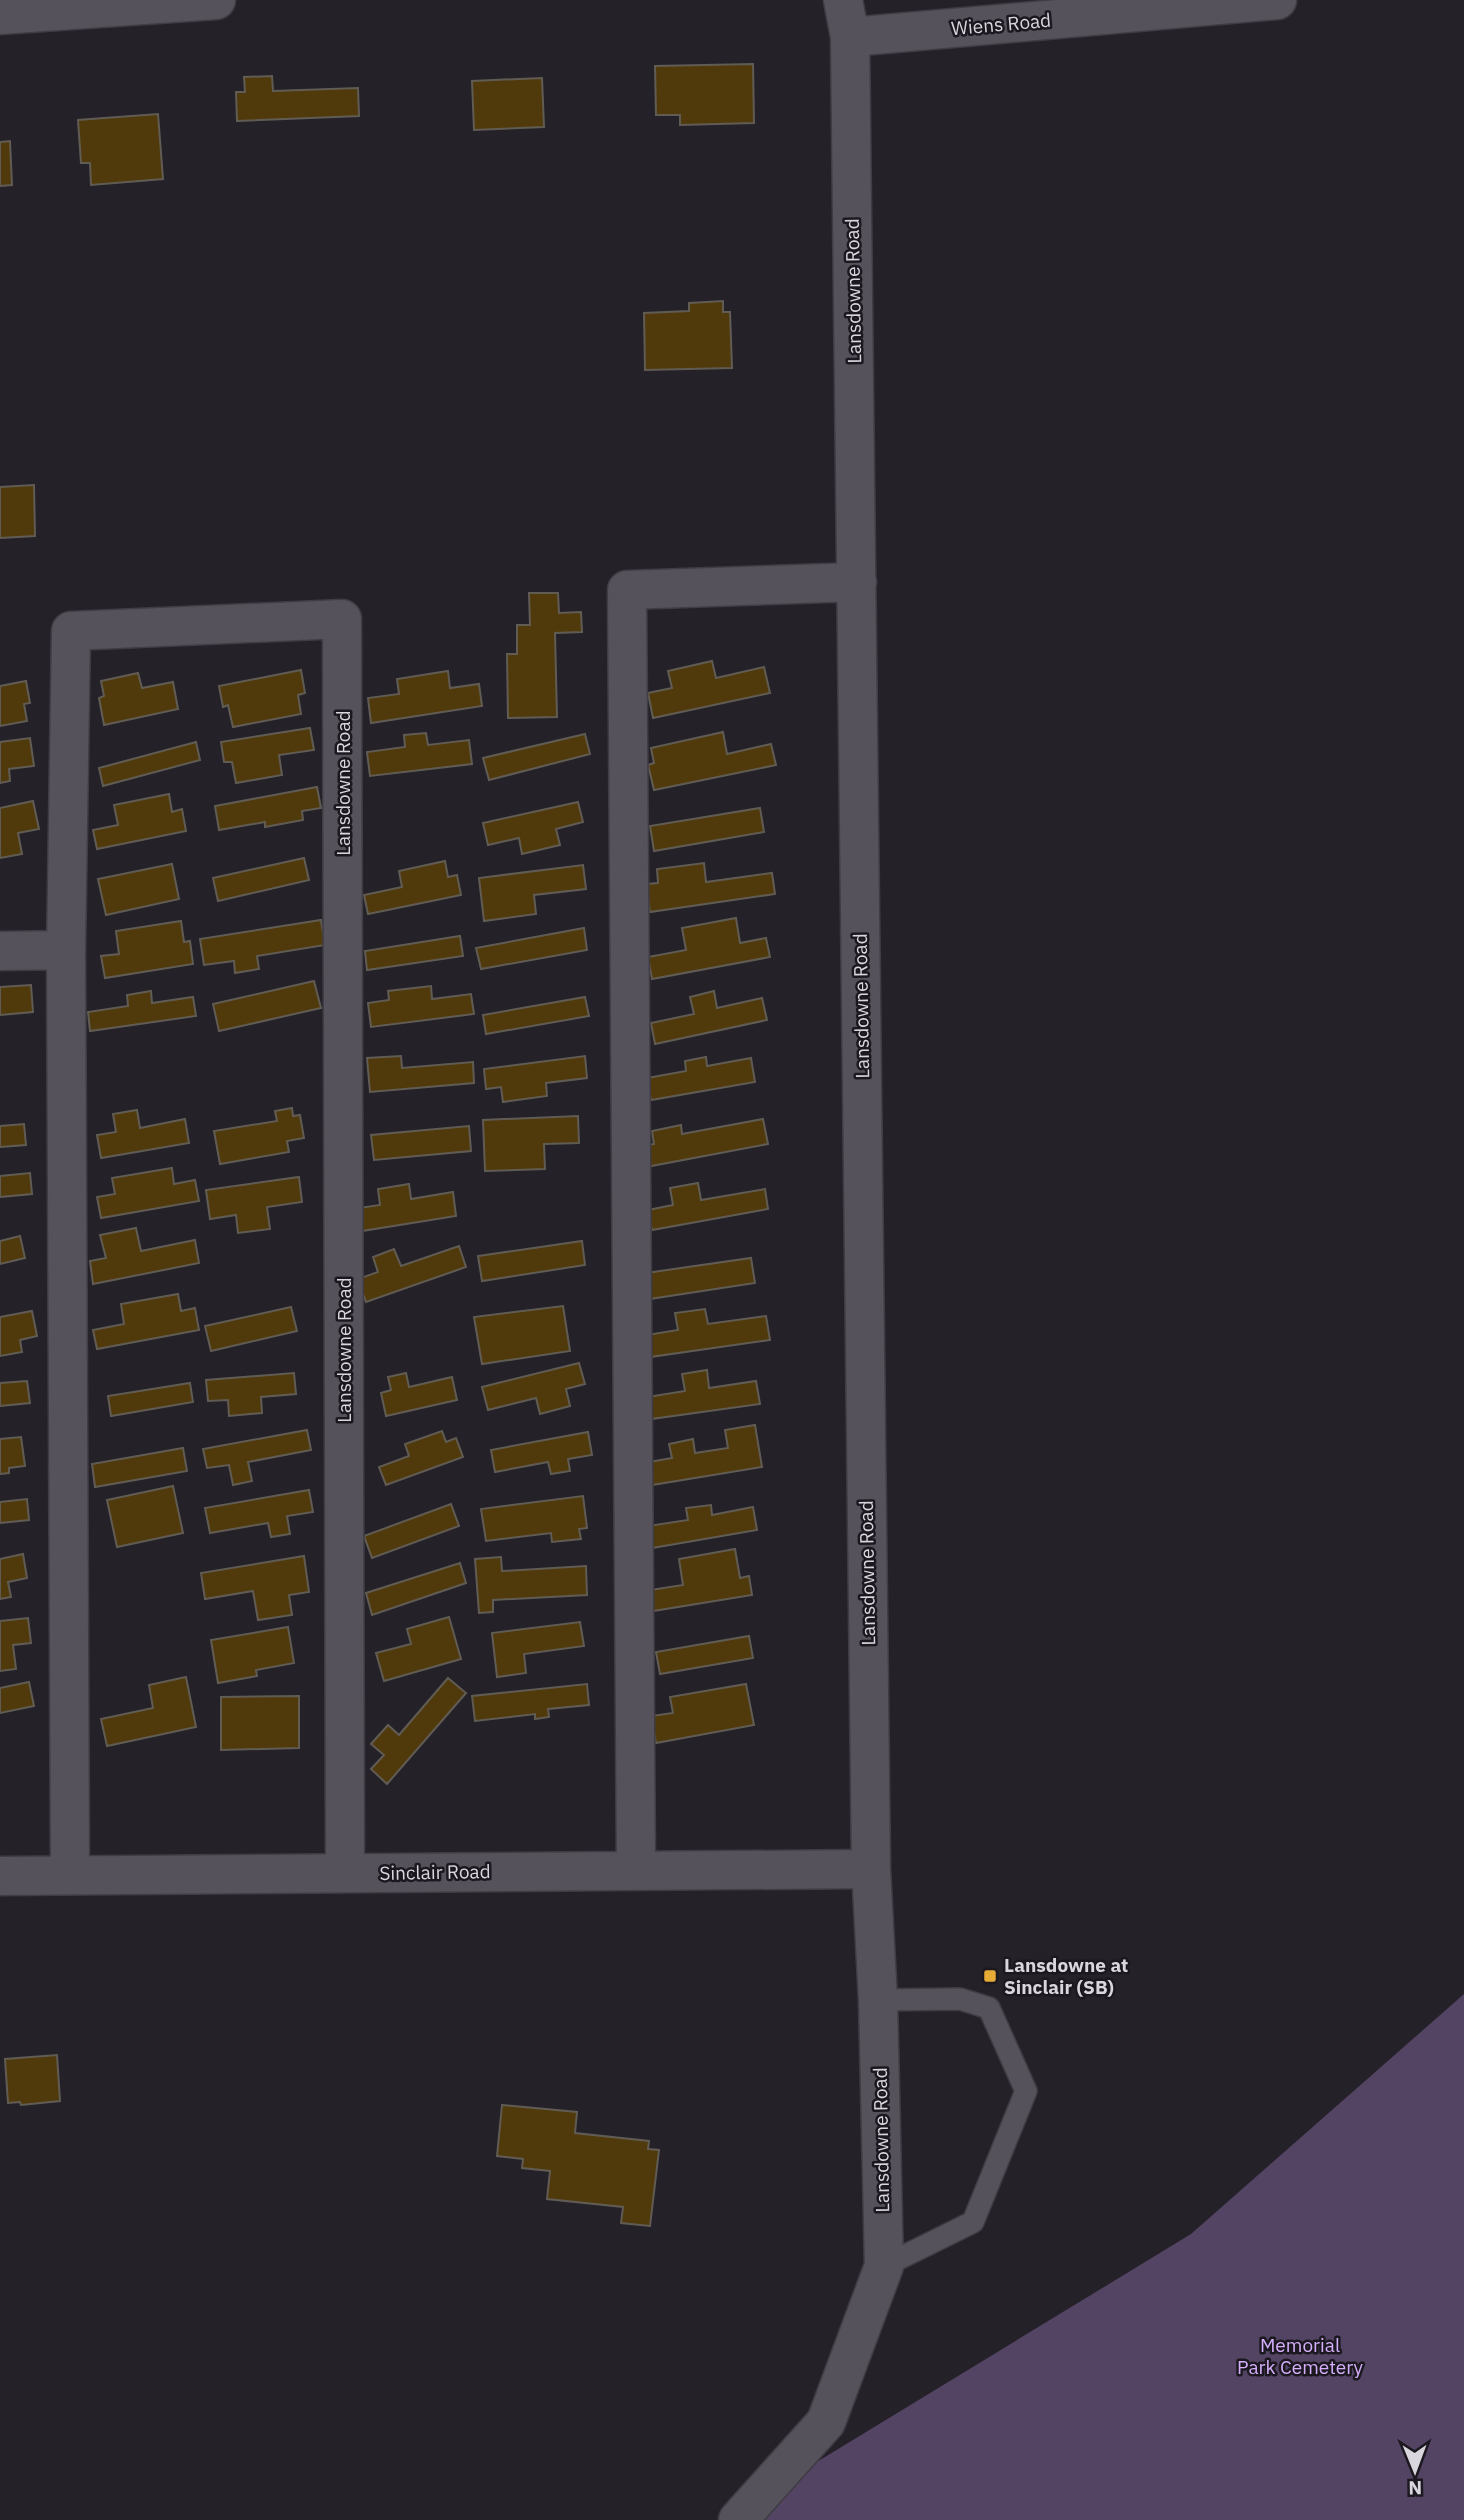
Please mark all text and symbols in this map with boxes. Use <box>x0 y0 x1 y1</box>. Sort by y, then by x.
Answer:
street label: Wiens Road <box>950 8 1052 40</box>
street label: Lansdowne Road <box>840 218 866 364</box>
street label: Lansdowne Road <box>331 710 355 856</box>
street label: Lansdowne Road <box>848 933 874 1079</box>
street label: Lansdowne Road <box>332 1277 356 1423</box>
street label: Lansdowne Road <box>854 1500 880 1646</box>
street label: Sinclair Road <box>379 1859 491 1885</box>
place label: Lansdowne at Sinclair (SB) <box>1004 1953 1128 1999</box>
marker: Lansdowne at Sinclair (SB) <box>982 1968 998 1984</box>
street label: Lansdowne Road <box>868 2067 894 2213</box>
park label: Memorial Park Cemetery <box>1237 2333 1363 2379</box>
north arrow <box>1380 2436 1450 2506</box>
text: N <box>1408 2476 1422 2500</box>

